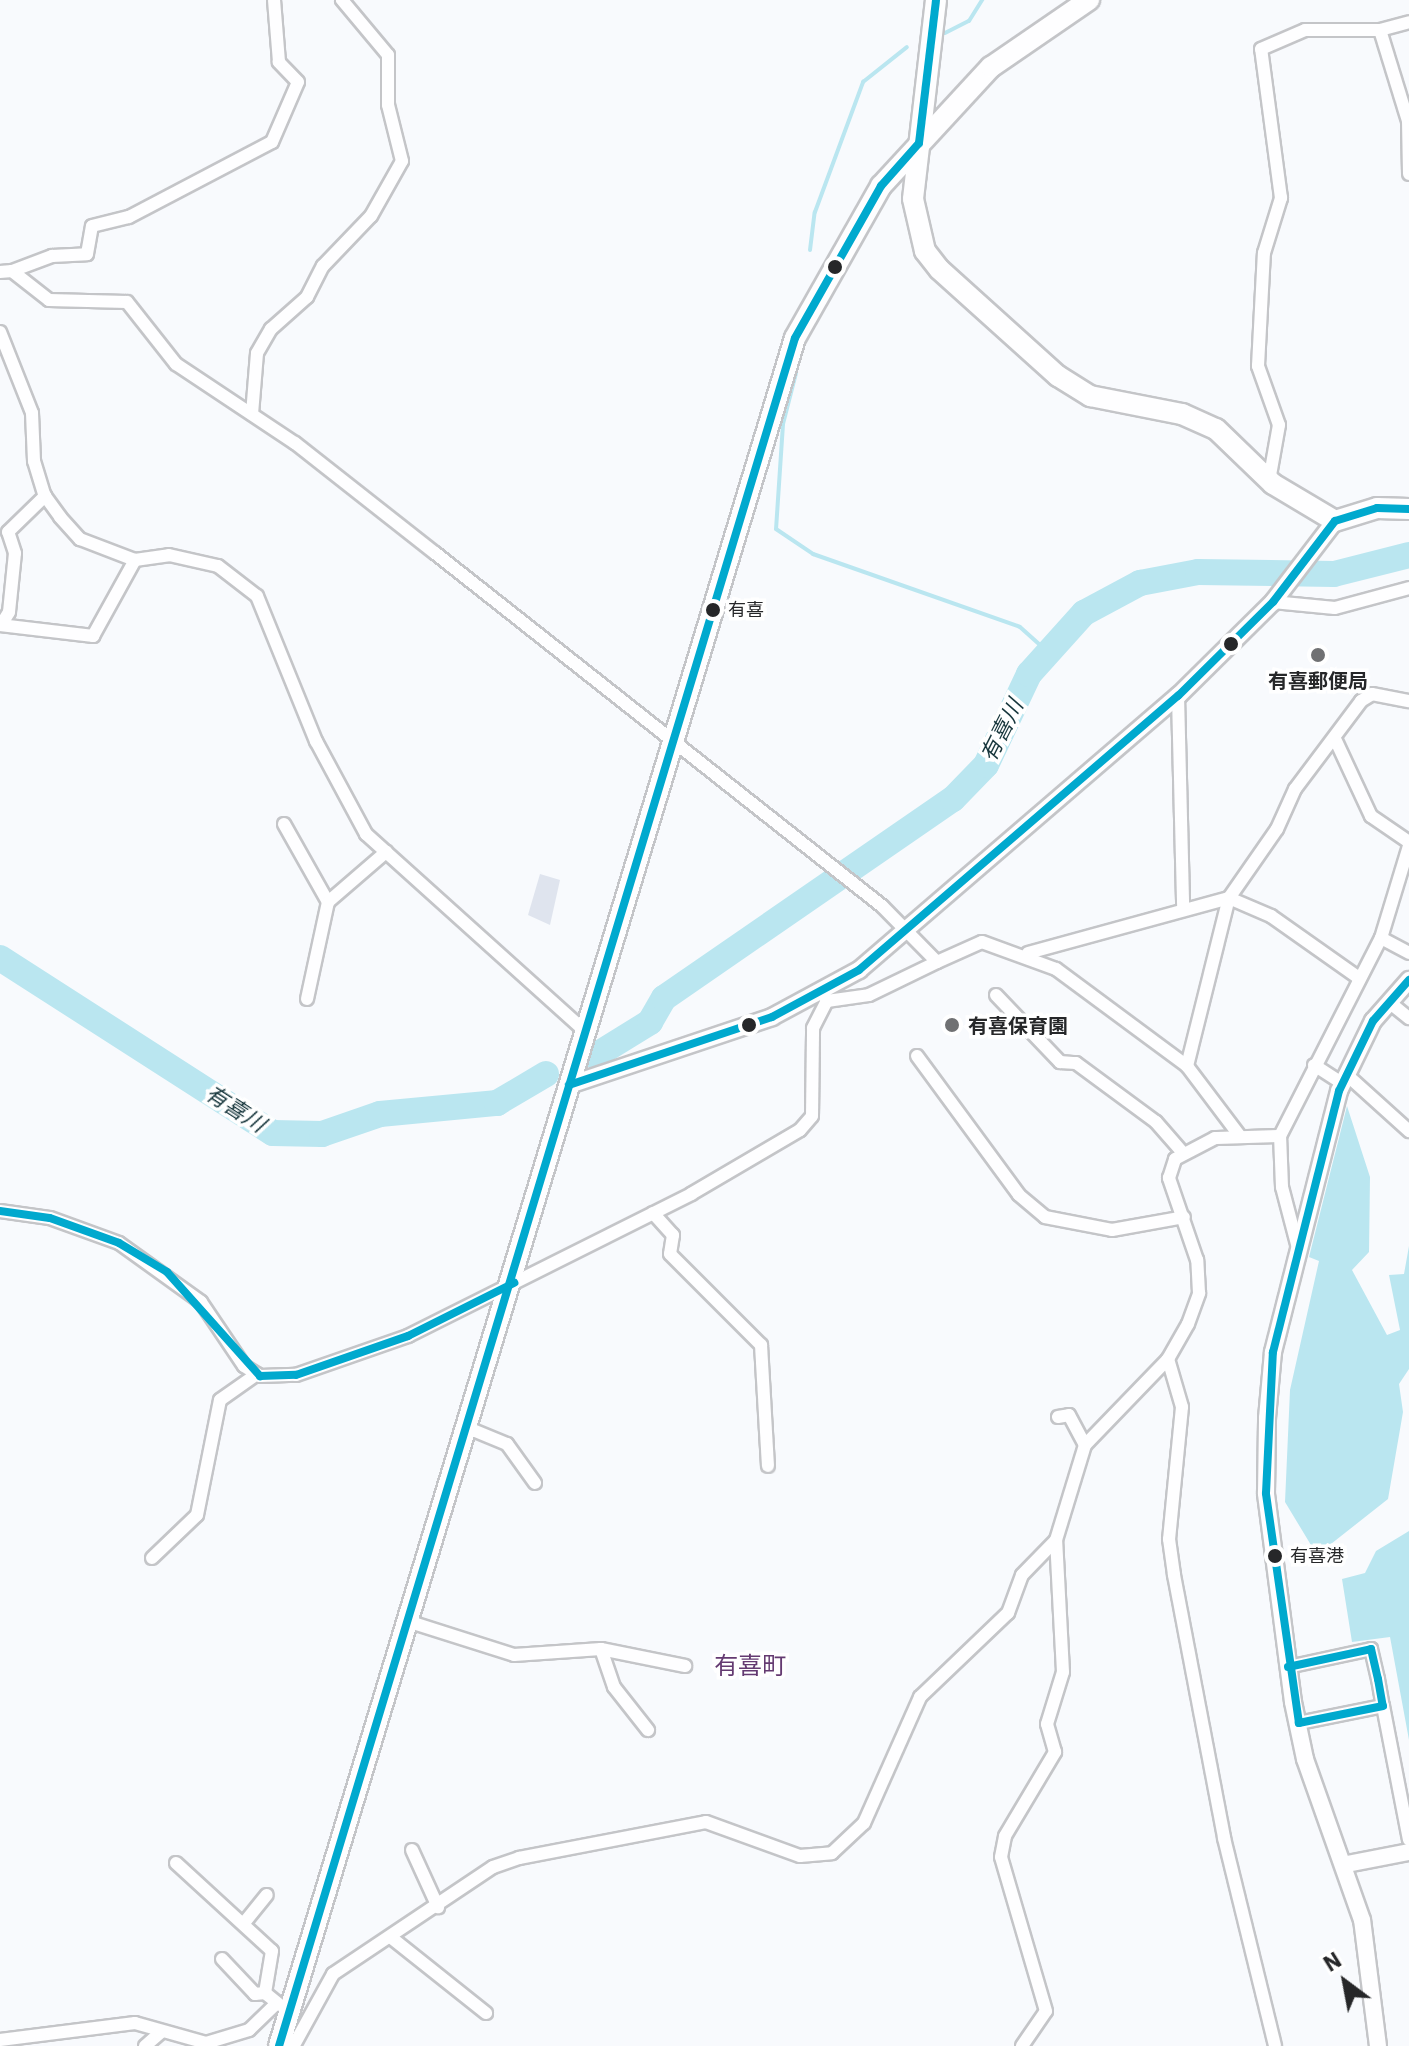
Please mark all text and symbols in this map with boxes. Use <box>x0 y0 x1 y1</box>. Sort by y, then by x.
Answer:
unlabelled marker <box>827 259 843 275</box>
place label: 有喜 <box>728 599 764 621</box>
marker: 有喜 <box>705 602 721 618</box>
unlabelled marker <box>1223 636 1239 652</box>
marker: 有喜郵便局 <box>1309 646 1327 664</box>
place label: 有喜郵便局 <box>1268 668 1368 692</box>
water label: 有喜川 <box>974 695 1028 765</box>
place label: 有喜保育園 <box>968 1013 1068 1037</box>
marker: 有喜保育園 <box>943 1016 961 1034</box>
unlabelled marker <box>741 1017 757 1033</box>
water label: 有喜川 <box>201 1079 271 1137</box>
place label: 有喜港 <box>1290 1545 1344 1567</box>
marker: 有喜港 <box>1267 1548 1283 1564</box>
district label: 有喜町 <box>714 1652 786 1680</box>
north arrow <box>1305 1942 1385 2022</box>
text: N <box>1318 1945 1346 1978</box>

